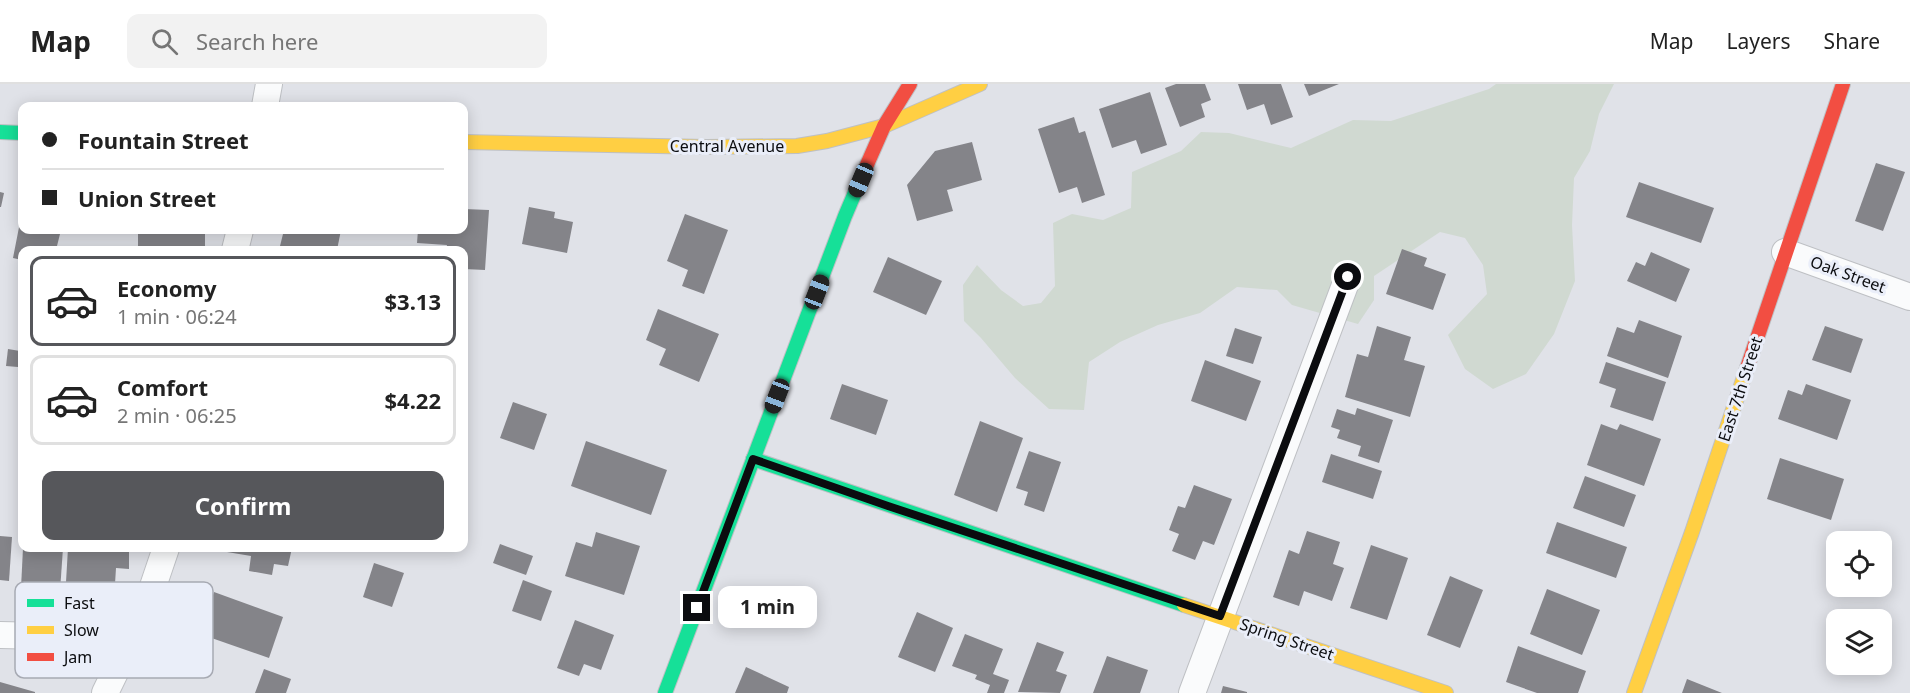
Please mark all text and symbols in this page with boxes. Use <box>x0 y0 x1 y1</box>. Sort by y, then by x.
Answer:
search box <box>127 14 547 68</box>
text: Map <box>30 22 91 60</box>
icon: search <box>148 25 181 58</box>
text: Search here <box>196 26 318 56</box>
text: Map <box>1650 27 1694 55</box>
text: Layers <box>1727 27 1791 55</box>
text: Share <box>1824 27 1880 55</box>
text: Fountain Street <box>78 125 249 155</box>
street label: Central Avenue <box>670 135 784 157</box>
car <box>846 160 876 200</box>
text: Union Street <box>78 183 216 213</box>
street label: Oak Street <box>1807 250 1889 298</box>
route start <box>1334 263 1361 290</box>
car <box>802 272 832 312</box>
text: Economy <box>117 273 216 303</box>
icon: car <box>45 274 99 328</box>
text: $3.13 <box>384 286 441 316</box>
text: 1 min · 06:24 <box>117 303 237 330</box>
street label: East 7th Street <box>1713 334 1767 444</box>
text: Comfort <box>117 372 208 402</box>
icon: car <box>45 373 99 427</box>
car <box>762 376 792 416</box>
text: $4.22 <box>384 385 441 415</box>
text: 2 min · 06:25 <box>117 402 237 429</box>
button: Confirm <box>42 471 444 540</box>
map controls <box>1826 531 1892 675</box>
button: locate <box>1826 531 1892 597</box>
legend <box>15 582 213 678</box>
callout: 1 min <box>718 587 817 629</box>
text: Fast <box>64 592 95 614</box>
text: 1 min <box>740 593 795 620</box>
route end <box>683 594 710 621</box>
button: layers <box>1826 609 1892 675</box>
street label: Spring Street <box>1237 613 1337 665</box>
text: Slow <box>64 619 99 641</box>
text: Jam <box>62 646 92 668</box>

